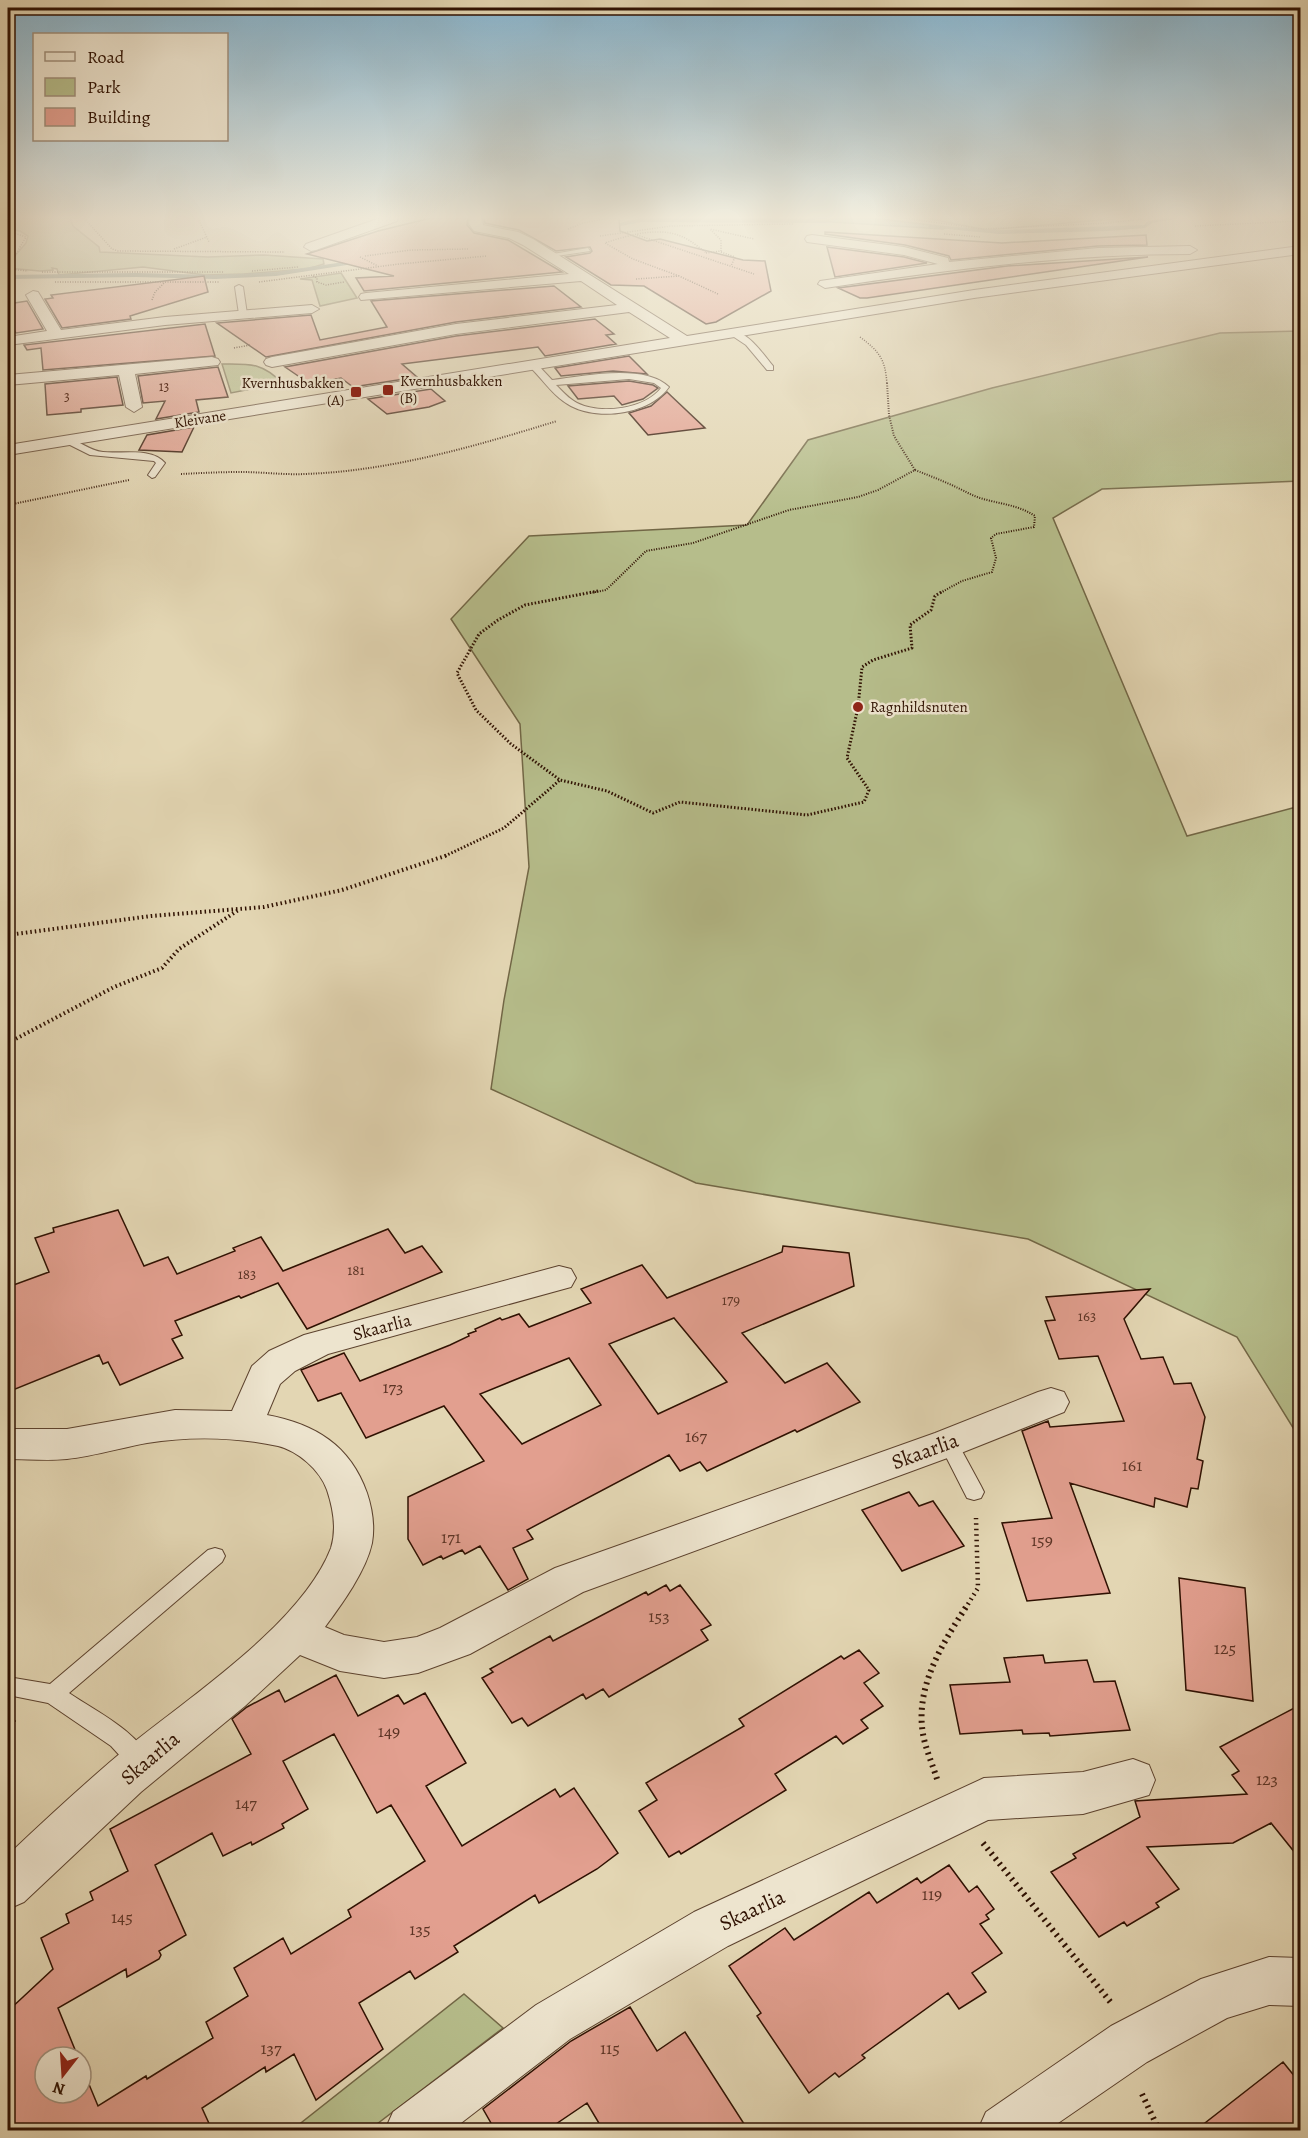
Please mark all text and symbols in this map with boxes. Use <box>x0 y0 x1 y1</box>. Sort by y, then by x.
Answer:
legend <box>33 33 228 141</box>
text: Road <box>87 45 125 69</box>
text: Park <box>87 75 121 99</box>
text: Building <box>87 105 151 129</box>
place label: Kvernhusbakken (B) <box>400 371 502 408</box>
place label: Kvernhusbakken (A) <box>242 373 344 410</box>
house number: 13 <box>159 377 169 396</box>
marker: Kvernhusbakken (B) <box>381 383 395 397</box>
marker: Kvernhusbakken (A) <box>349 385 363 399</box>
house number: 3 <box>64 387 70 406</box>
street label: Kleivane <box>173 405 228 433</box>
place label: Ragnhildsnuten <box>870 697 968 717</box>
marker: Ragnhildsnuten <box>851 700 865 714</box>
house number: 181 <box>347 1260 365 1280</box>
house number: 183 <box>238 1264 256 1284</box>
house number: 179 <box>722 1290 740 1310</box>
house number: 163 <box>1078 1306 1096 1326</box>
street label: Skaarlia <box>350 1308 414 1346</box>
house number: 173 <box>382 1375 404 1399</box>
house number: 167 <box>685 1424 707 1448</box>
street label: Skaarlia <box>888 1426 963 1476</box>
house number: 161 <box>1122 1453 1142 1477</box>
house number: 171 <box>441 1525 461 1549</box>
house number: 159 <box>1031 1528 1053 1552</box>
house number: 153 <box>648 1604 670 1628</box>
house number: 125 <box>1214 1636 1236 1660</box>
house number: 149 <box>378 1719 400 1743</box>
street label: Skaarlia <box>114 1725 186 1791</box>
house number: 123 <box>1256 1767 1278 1791</box>
house number: 147 <box>235 1791 257 1815</box>
house number: 119 <box>922 1882 942 1906</box>
street label: Skaarlia <box>715 1883 790 1937</box>
house number: 145 <box>111 1905 133 1929</box>
house number: 135 <box>409 1917 431 1941</box>
house number: 137 <box>260 2036 282 2060</box>
house number: 115 <box>600 2036 620 2060</box>
north arrow <box>33 2045 93 2105</box>
text: N <box>50 2076 68 2101</box>

